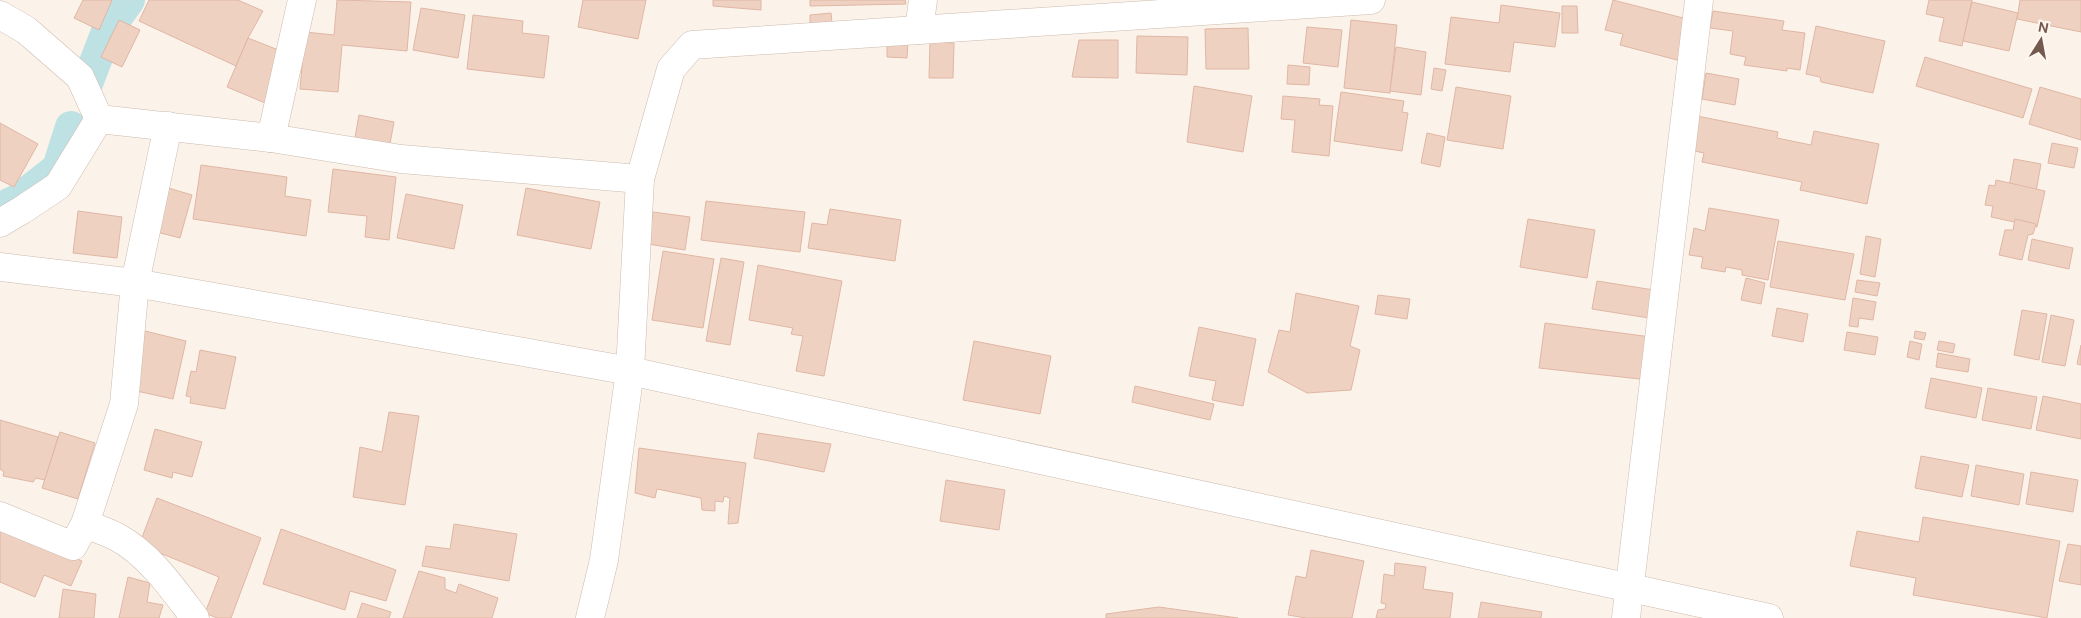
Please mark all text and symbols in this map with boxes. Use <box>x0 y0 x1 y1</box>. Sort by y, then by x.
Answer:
north arrow <box>2016 15 2066 65</box>
text: N <box>2037 17 2050 37</box>

